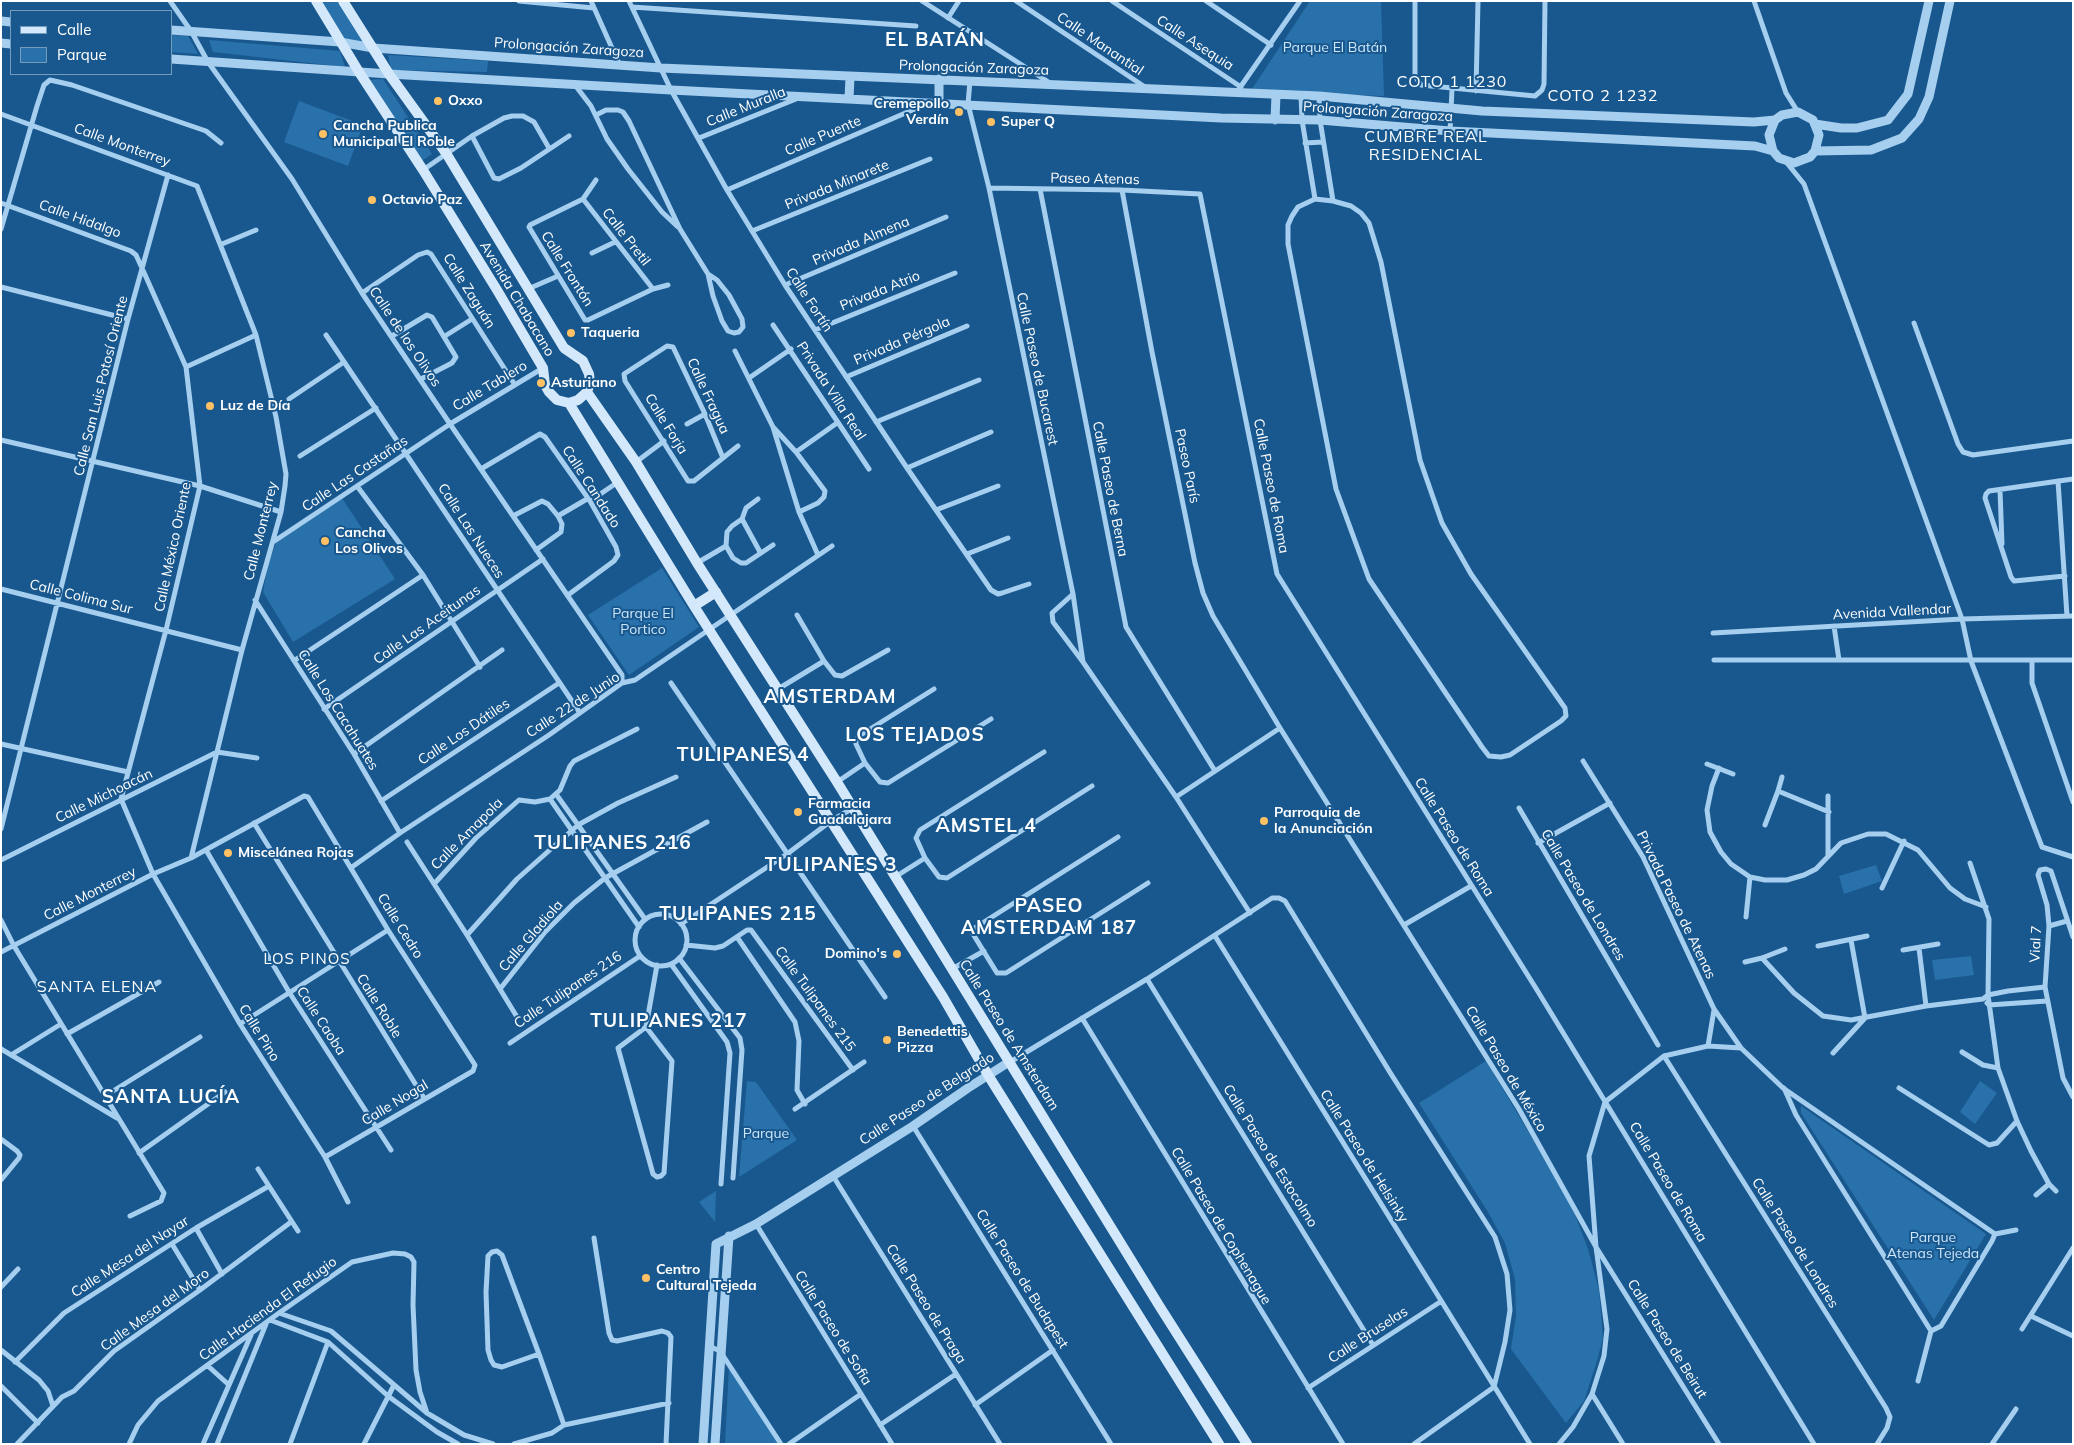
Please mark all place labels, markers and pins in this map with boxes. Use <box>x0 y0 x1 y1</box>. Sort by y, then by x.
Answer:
place label: Oxxo <box>448 93 482 109</box>
marker: Oxxo <box>432 95 444 107</box>
place label: Cremepollo Verdín <box>874 96 949 128</box>
marker: Cremepollo Verdín <box>953 106 965 118</box>
place label: Super Q <box>1001 114 1055 130</box>
marker: Super Q <box>985 116 997 128</box>
place label: Cancha Publica Municipal El Roble <box>333 118 455 150</box>
marker: Cancha Publica Municipal El Roble <box>317 128 329 140</box>
place label: Octavio Paz <box>382 192 462 208</box>
marker: Octavio Paz <box>366 194 378 206</box>
place label: Taqueria <box>581 325 640 341</box>
marker: Taqueria <box>565 327 577 339</box>
place label: Asturiano <box>551 375 617 391</box>
marker: Asturiano <box>535 377 547 389</box>
place label: Luz de Día <box>220 398 290 414</box>
marker: Luz de Día <box>204 400 216 412</box>
place label: Cancha Los Olivos <box>335 525 403 558</box>
marker: Cancha Los Olivos <box>319 535 331 547</box>
place label: Farmacia Guadalajara <box>808 796 892 829</box>
place label: Parroquia de la Anunciación <box>1274 805 1373 838</box>
marker: Farmacia Guadalajara <box>792 806 804 818</box>
marker: Parroquia de la Anunciación <box>1258 815 1270 827</box>
place label: Miscelánea Rojas <box>238 845 354 861</box>
marker: Miscelánea Rojas <box>222 847 234 859</box>
place label: Domino's <box>825 946 887 962</box>
marker: Domino's <box>891 948 903 960</box>
place label: Benedettis Pizza <box>897 1024 968 1056</box>
marker: Benedettis Pizza <box>881 1034 893 1046</box>
place label: Centro Cultural Tejeda <box>656 1262 757 1294</box>
marker: Centro Cultural Tejeda <box>640 1272 652 1284</box>

